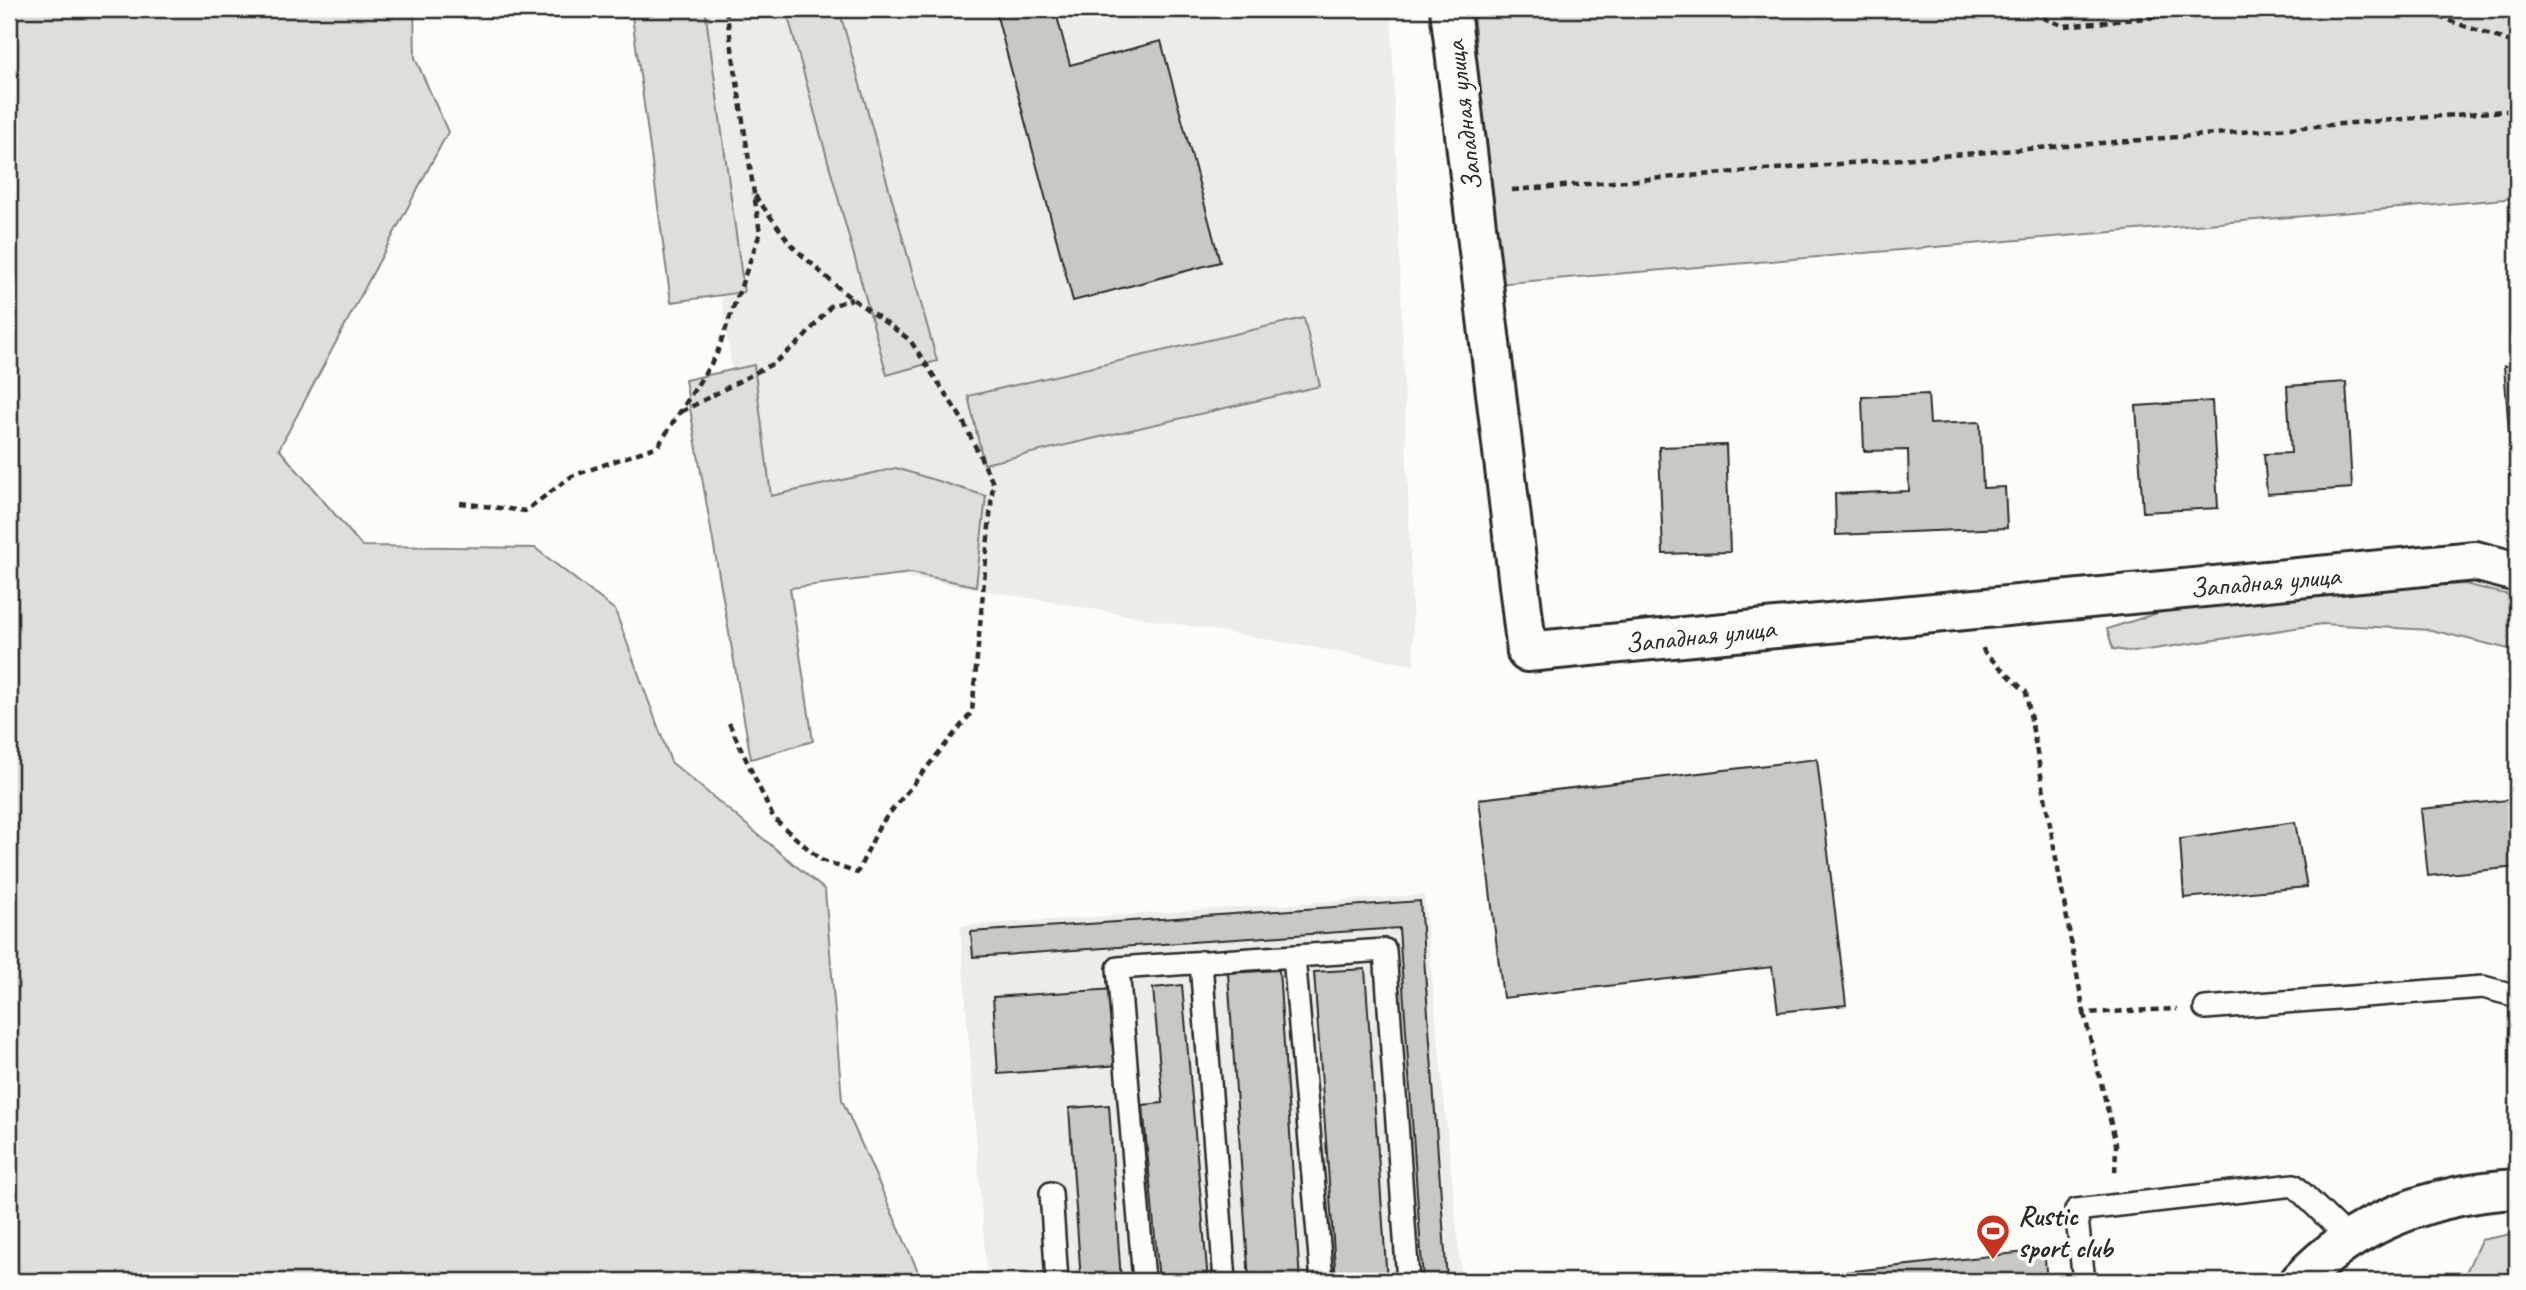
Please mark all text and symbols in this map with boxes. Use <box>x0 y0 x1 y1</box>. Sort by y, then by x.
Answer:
street label: Западная улица <box>1437 37 1490 193</box>
street label: Западная улица <box>2188 557 2343 606</box>
street label: Западная улица <box>1623 610 1779 661</box>
place label: Rustic sport club <box>2018 1198 2115 1265</box>
sports icon: Rustic sport club <box>1974 1212 2012 1261</box>

